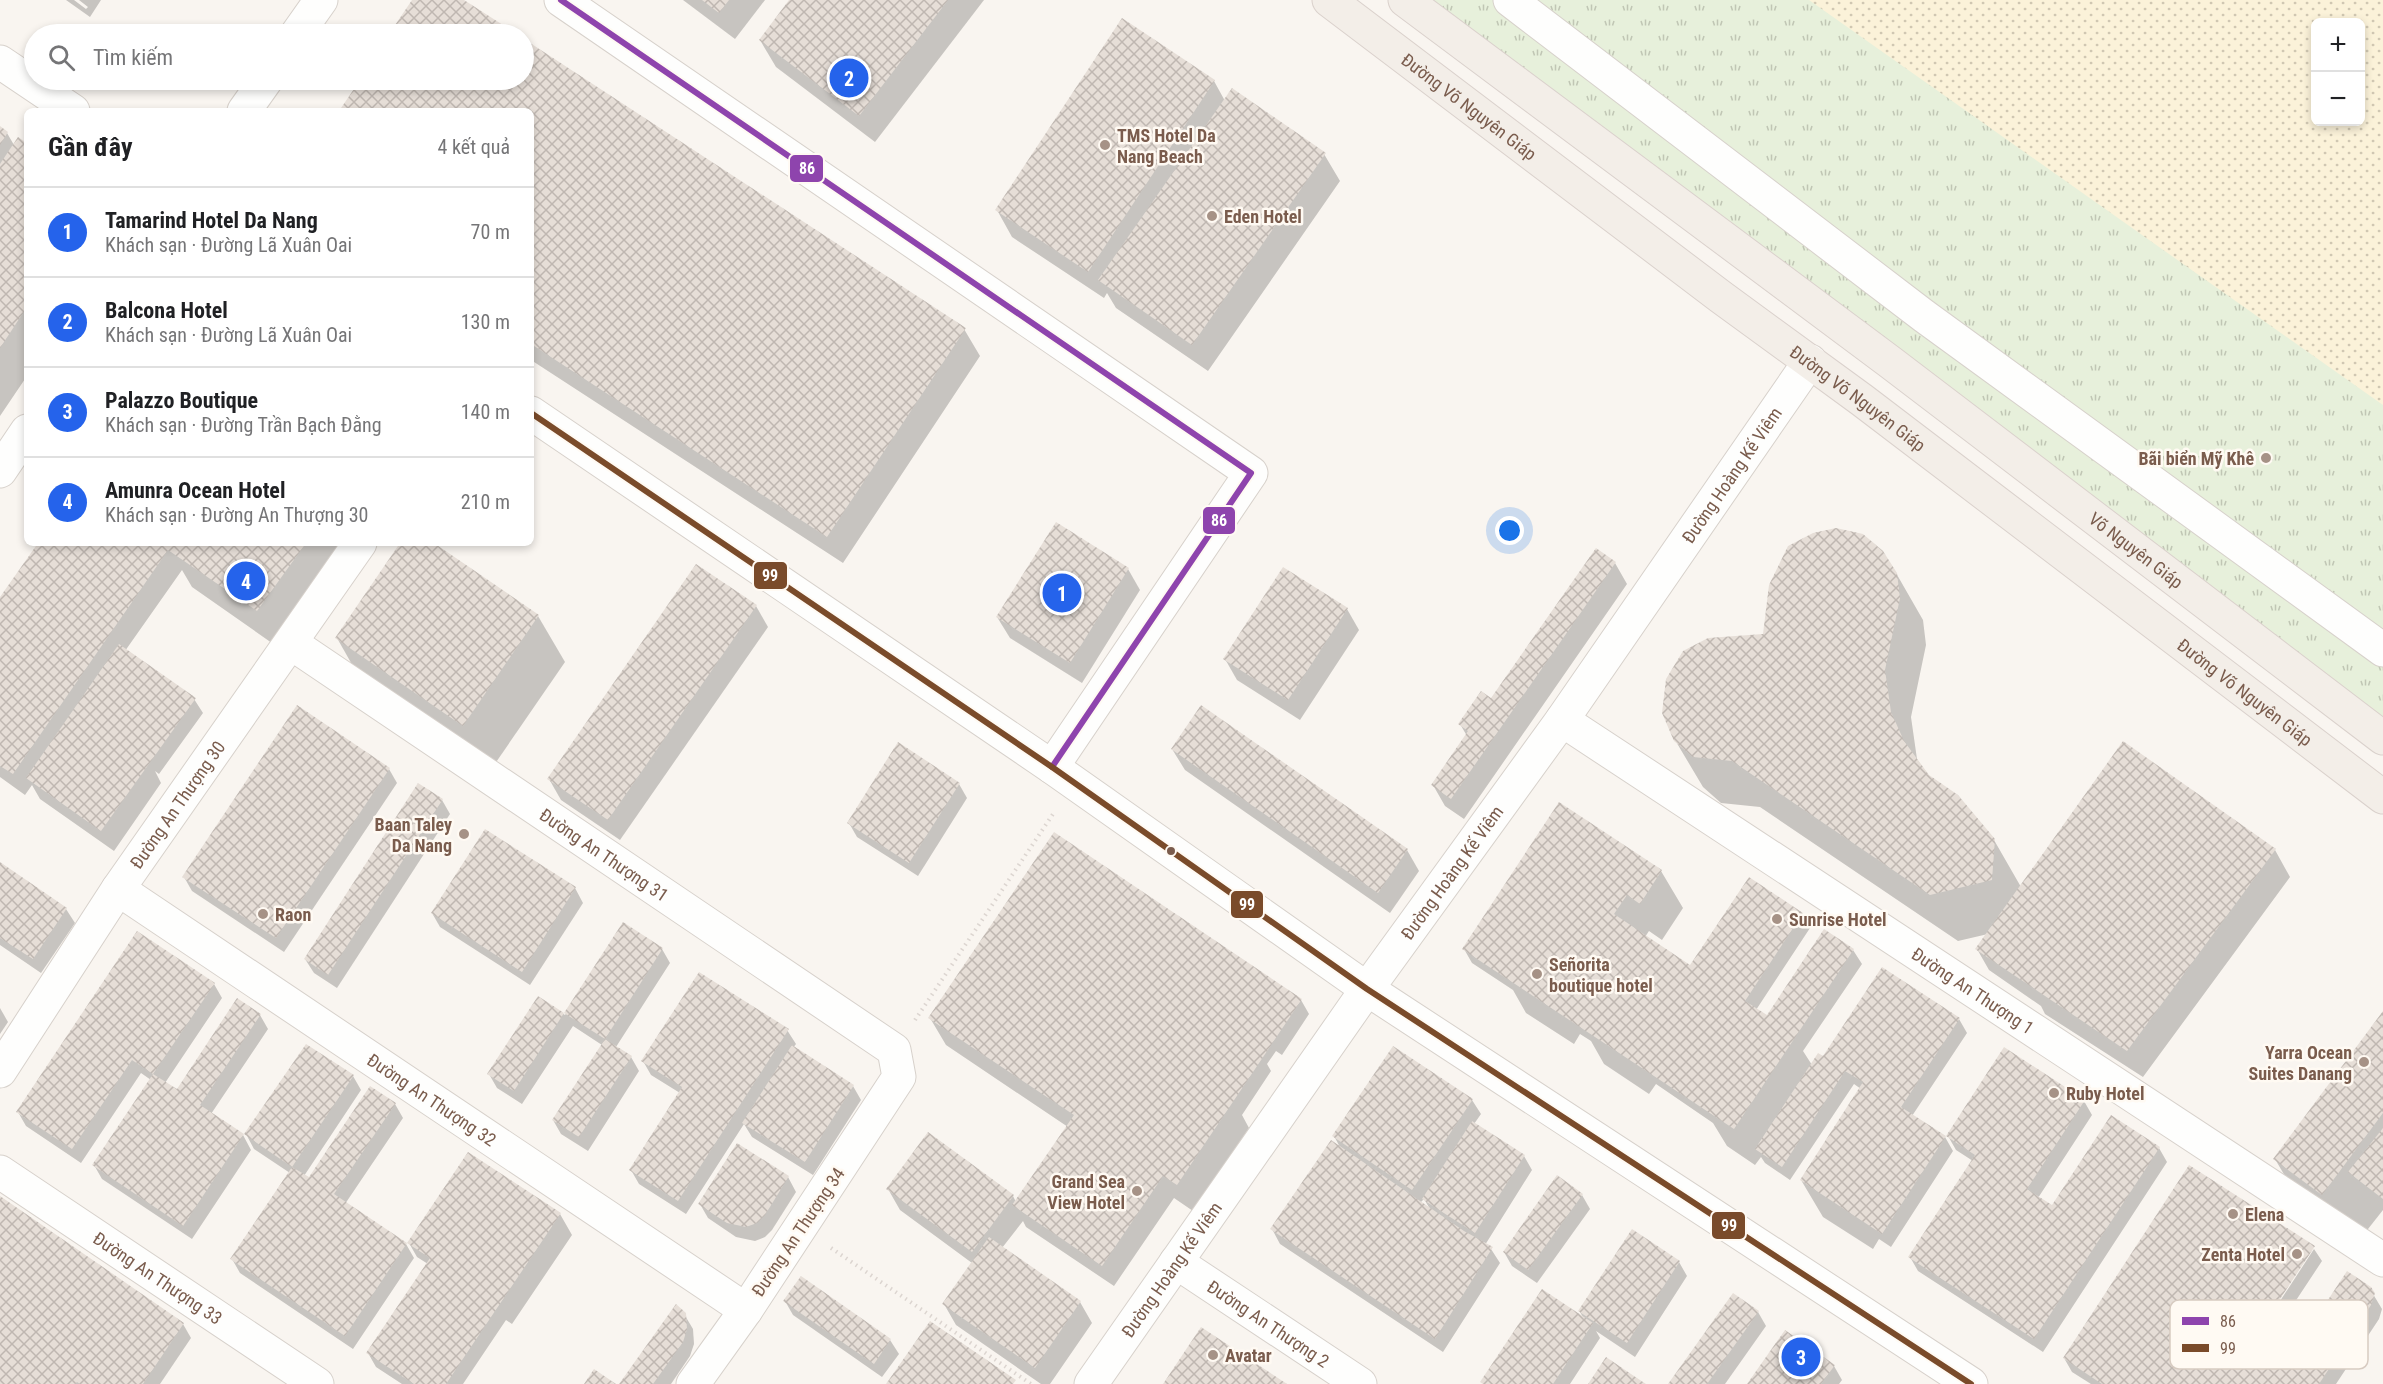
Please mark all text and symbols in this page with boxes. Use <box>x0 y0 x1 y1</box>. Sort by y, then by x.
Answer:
map controls <box>2311 18 2365 126</box>
button: + <box>2311 18 2365 72</box>
search box <box>24 24 534 90</box>
icon: search <box>45 41 78 74</box>
text: Tìm kiếm <box>93 45 173 70</box>
street label: Đường Võ Nguyên Giáp <box>1398 48 1541 164</box>
pin: 2 <box>830 56 868 100</box>
button: − <box>2311 72 2365 126</box>
place label: TMS Hotel Da Nang Beach <box>1117 125 1216 167</box>
text: Gần đây <box>48 132 133 162</box>
text: 4 kết quả <box>438 135 510 159</box>
marker: TMS Hotel Da Nang Beach <box>1098 138 1112 152</box>
line badge: 86 <box>789 154 824 183</box>
text: 86 <box>799 159 815 178</box>
place label: Eden Hotel <box>1224 206 1302 227</box>
text: Tamarind Hotel Da Nang <box>105 208 318 233</box>
marker: Eden Hotel <box>1205 209 1219 223</box>
text: 1 <box>62 220 73 244</box>
text: 70 m <box>471 220 510 244</box>
text: Khách sạn · Đường Lã Xuân Oai <box>105 233 352 257</box>
text: Balcona Hotel <box>105 298 228 323</box>
text: 2 <box>62 310 73 334</box>
text: 130 m <box>461 310 510 334</box>
text: Khách sạn · Đường Lã Xuân Oai <box>105 323 352 347</box>
street label: Đường Võ Nguyên Giáp <box>1786 341 1930 455</box>
text: Palazzo Boutique <box>105 388 258 413</box>
text: 3 <box>62 400 73 424</box>
text: 140 m <box>461 400 510 424</box>
street label: Đường Hoàng Kế Viêm <box>1677 403 1785 547</box>
text: Khách sạn · Đường Trần Bạch Đằng <box>105 413 382 437</box>
place label: Bãi biển Mỹ Khê <box>2138 448 2254 469</box>
marker: Bãi biển Mỹ Khê <box>2259 451 2273 465</box>
text: Amunra Ocean Hotel <box>105 478 285 503</box>
text: 4 <box>62 490 73 514</box>
text: 210 m <box>461 490 510 514</box>
text: Khách sạn · Đường An Thượng 30 <box>105 503 368 527</box>
line badge: 86 <box>1202 506 1236 535</box>
street label: Võ Nguyên Giáp <box>2085 507 2188 592</box>
text: 86 <box>1211 511 1227 530</box>
your location <box>1495 516 1524 545</box>
pin: 4 <box>226 558 266 604</box>
line badge: 99 <box>753 561 788 590</box>
text: 99 <box>762 566 778 585</box>
pin: 1 <box>1042 570 1082 616</box>
street label: Đường Võ Nguyên Giáp <box>2174 634 2317 750</box>
street label: Đường An Thượng 30 <box>125 737 229 872</box>
street label: Đường Hoàng Kế Viêm <box>1396 801 1507 943</box>
street label: Đường An Thượng 31 <box>536 804 673 905</box>
place label: Baan Taley Da Nang <box>375 814 452 856</box>
marker: Baan Taley Da Nang <box>457 827 471 841</box>
unlabelled marker <box>1165 845 1177 857</box>
line badge: 99 <box>1230 890 1264 919</box>
text: 99 <box>1239 895 1255 914</box>
place label: Raon <box>275 904 311 925</box>
marker: Raon <box>256 907 270 921</box>
place label: Sunrise Hotel <box>1789 909 1887 930</box>
marker: Sunrise Hotel <box>1770 912 1784 926</box>
street label: Đường An Thượng 1 <box>1908 943 2038 1038</box>
place label: Señorita boutique hotel <box>1549 954 1653 996</box>
marker: Señorita boutique hotel <box>1530 967 1544 981</box>
place label: Yarra Ocean Suites Danang <box>2249 1042 2352 1084</box>
street label: Đường An Thượng 32 <box>364 1049 501 1150</box>
marker: Yarra Ocean Suites Danang <box>2357 1055 2371 1069</box>
place label: Ruby Hotel <box>2066 1083 2144 1104</box>
marker: Ruby Hotel <box>2047 1086 2061 1100</box>
street label: Đường An Thượng 34 <box>747 1164 849 1300</box>
place label: Grand Sea View Hotel <box>1047 1171 1125 1213</box>
marker: Grand Sea View Hotel <box>1130 1184 1144 1198</box>
street label: Đường Hoàng Kế Viêm <box>1117 1198 1226 1341</box>
place label: Elena <box>2245 1204 2284 1225</box>
marker: Elena <box>2226 1207 2240 1221</box>
line badge: 99 <box>1711 1211 1746 1240</box>
text: 99 <box>1721 1216 1737 1235</box>
street label: Đường An Thượng 33 <box>89 1227 226 1328</box>
place label: Zenta Hotel <box>2201 1244 2285 1265</box>
marker: Zenta Hotel <box>2290 1247 2304 1261</box>
street label: Đường An Thượng 2 <box>1204 1275 1334 1371</box>
legend <box>2170 1300 2368 1369</box>
text: 86 <box>2220 1312 2236 1331</box>
pin: 3 <box>1782 1334 1820 1380</box>
text: 99 <box>2220 1339 2236 1358</box>
place label: Avatar <box>1225 1345 1272 1366</box>
marker: Avatar <box>1206 1348 1220 1362</box>

